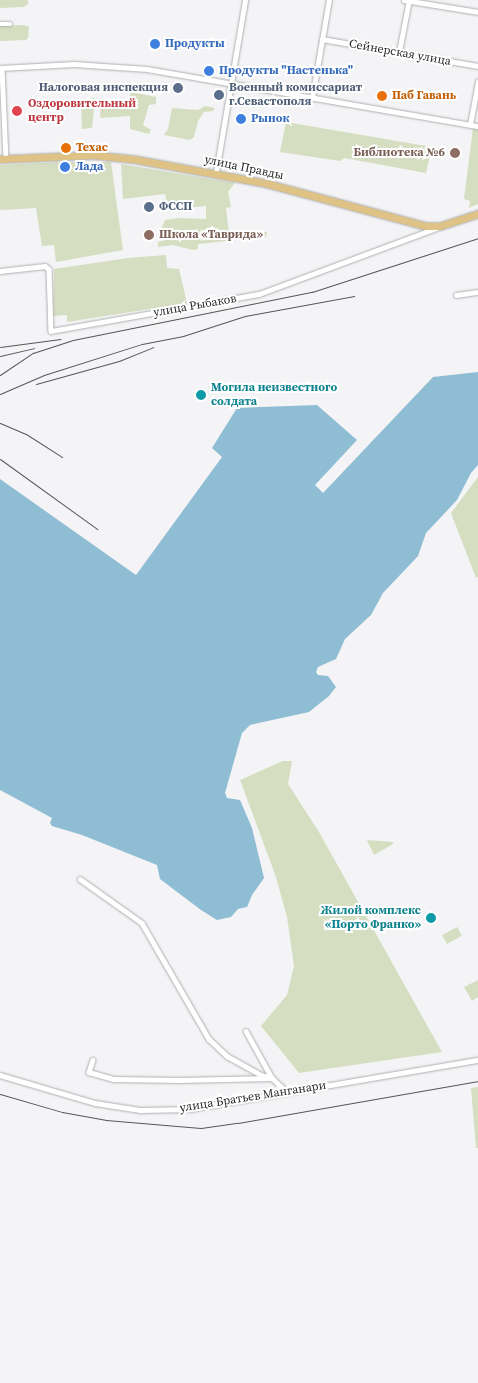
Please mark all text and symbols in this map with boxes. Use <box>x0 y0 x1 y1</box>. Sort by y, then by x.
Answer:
place label: Продукты <box>165 37 225 51</box>
street label: Сейнерская улица <box>348 37 452 69</box>
marker: Продукты <box>149 38 161 50</box>
place label: Продукты "Настенька" <box>219 64 353 78</box>
marker: Продукты "Настенька" <box>203 65 215 77</box>
place label: Налоговая инспекция <box>39 81 168 95</box>
place label: Военный комиссариат г.Севастополя <box>229 81 362 109</box>
marker: Налоговая инспекция <box>172 82 184 94</box>
marker: Военный комиссариат г.Севастополя <box>213 89 225 101</box>
place label: Паб Гавань <box>392 89 456 103</box>
marker: Паб Гавань <box>376 90 388 102</box>
place label: Оздоровительный центр <box>28 97 136 125</box>
marker: Оздоровительный центр <box>10 104 24 118</box>
place label: Рынок <box>251 112 290 126</box>
marker: Рынок <box>235 113 247 125</box>
place label: Техас <box>76 141 108 155</box>
marker: Техас <box>60 142 72 154</box>
place label: Библиотека №6 <box>353 146 445 160</box>
marker: Библиотека №6 <box>449 147 461 159</box>
street label: улица Правды <box>203 153 285 183</box>
place label: Лада <box>75 160 103 174</box>
marker: Лада <box>59 161 71 173</box>
place label: ФССП <box>159 200 192 214</box>
marker: ФССП <box>143 201 155 213</box>
place label: Школа «Таврида» <box>159 228 263 242</box>
marker: Школа «Таврида» <box>143 229 155 241</box>
street label: улица Рыбаков <box>152 292 238 320</box>
place label: Могила неизвестного солдата <box>211 381 337 409</box>
marker: Могила неизвестного солдата <box>195 389 207 401</box>
place label: Жилой комплекс «Порто Франко» <box>321 904 421 932</box>
marker: Жилой комплекс «Порто Франко» <box>425 912 437 924</box>
street label: улица Братьев Манганари <box>179 1078 327 1116</box>

